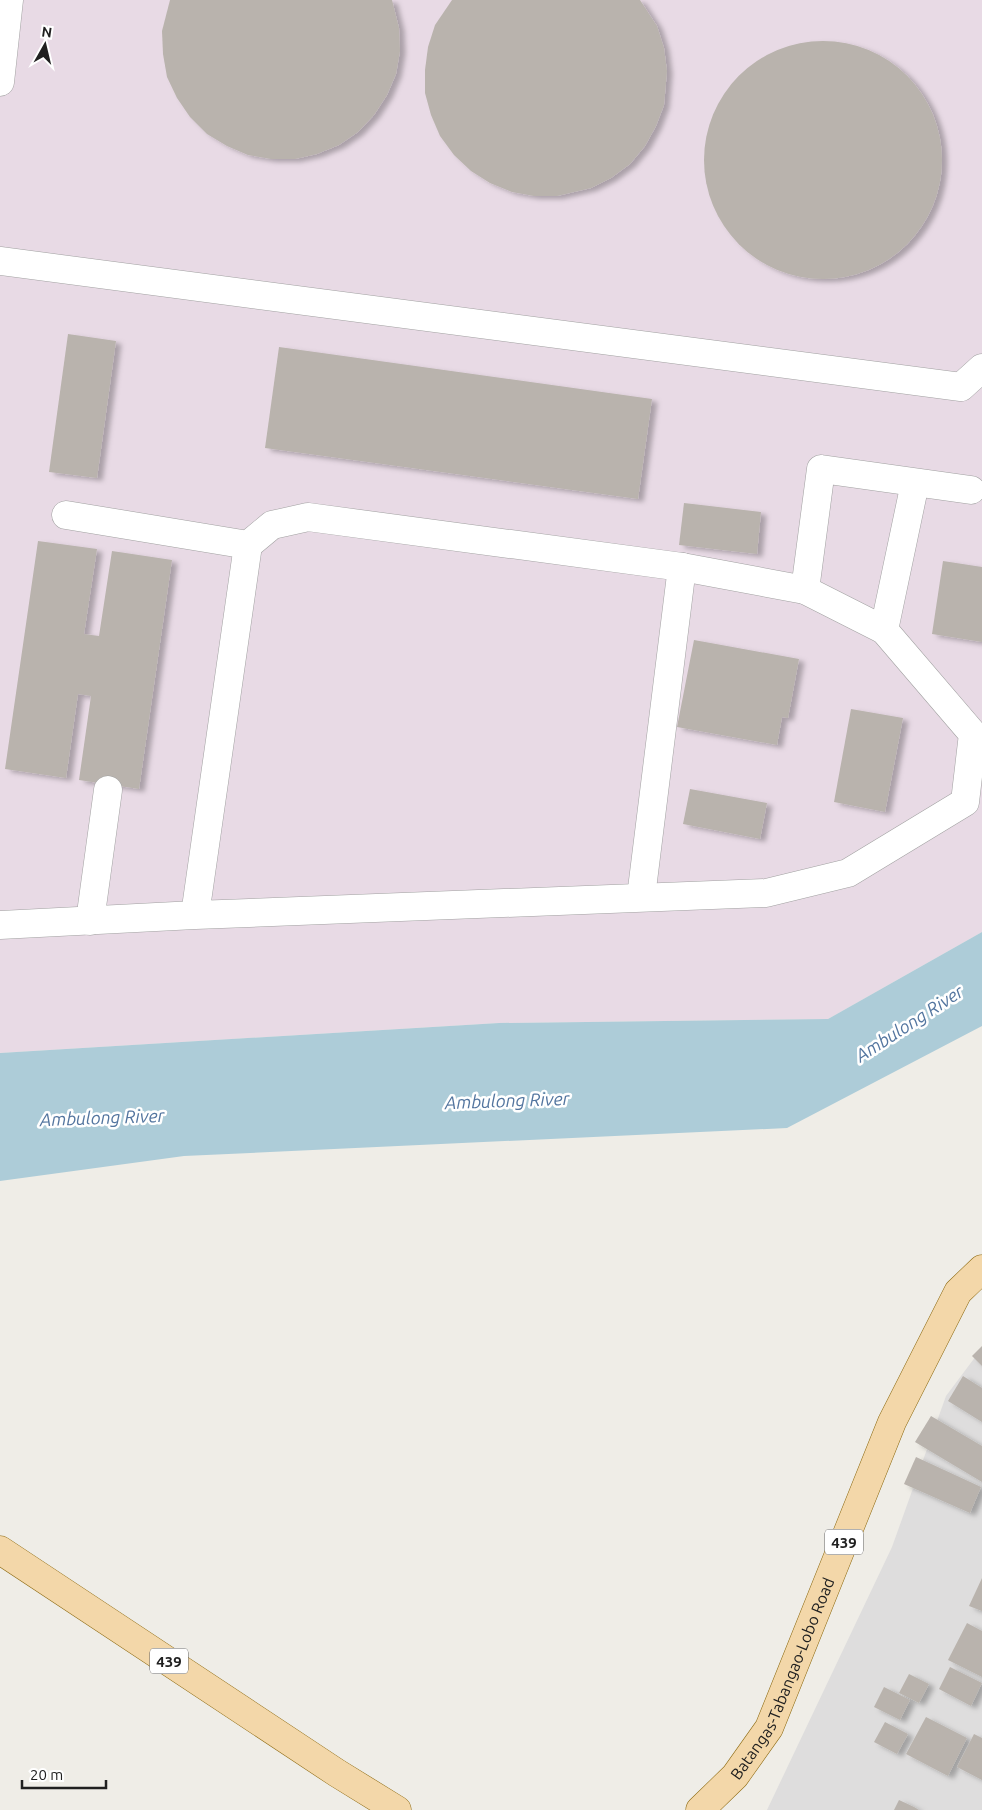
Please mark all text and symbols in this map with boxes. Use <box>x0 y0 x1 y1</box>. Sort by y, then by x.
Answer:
north arrow <box>20 20 70 70</box>
text: N <box>41 23 53 41</box>
water label: Ambulong River <box>850 980 968 1066</box>
water label: Ambulong River <box>443 1088 571 1112</box>
water label: Ambulong River <box>38 1105 166 1129</box>
road number: 439 <box>825 1530 863 1554</box>
street label: Batangas-Tabangao-Lobo Road <box>727 1575 838 1783</box>
road number: 439 <box>150 1648 188 1674</box>
scale bar <box>22 1758 106 1790</box>
text: 20 m <box>30 1766 63 1783</box>

